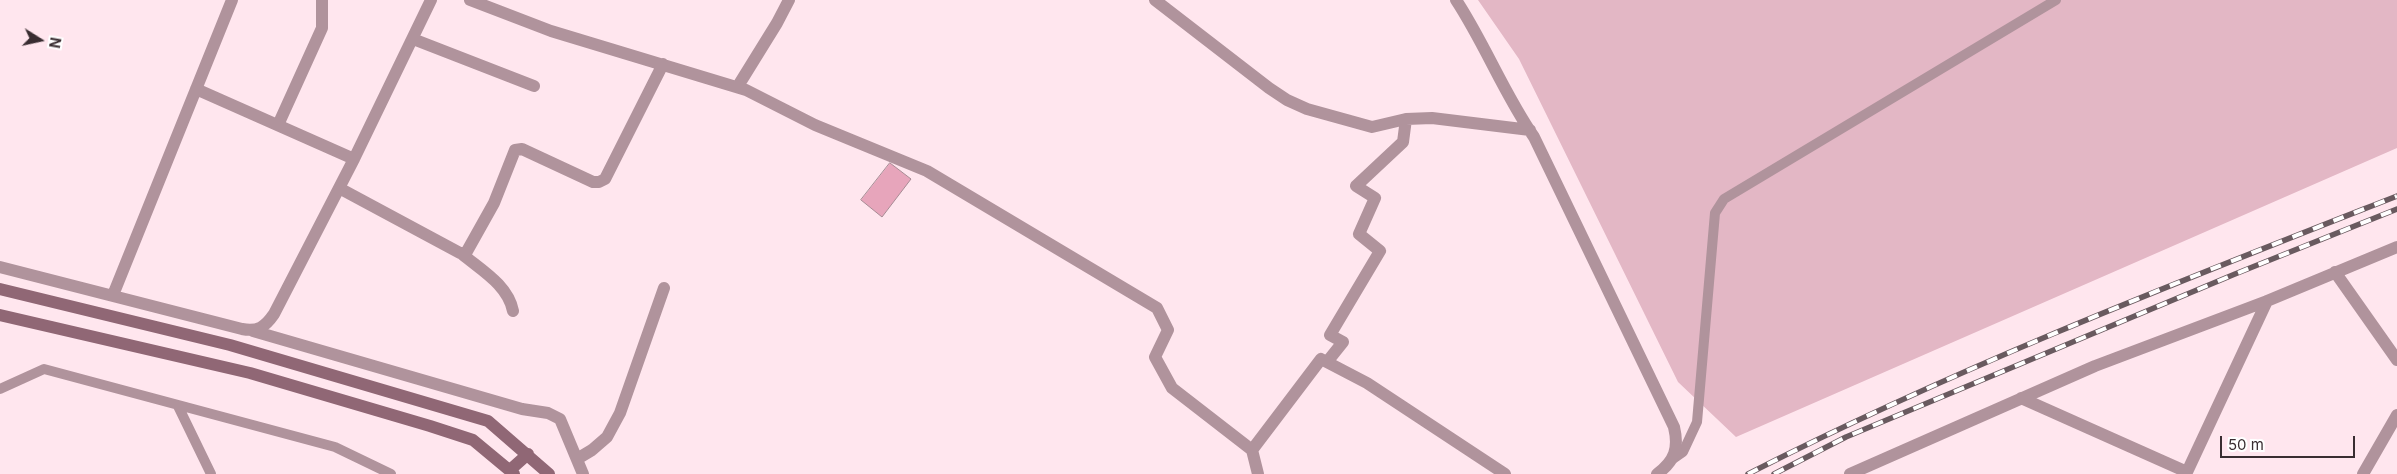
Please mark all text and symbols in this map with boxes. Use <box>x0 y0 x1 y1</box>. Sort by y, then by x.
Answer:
north arrow <box>15 15 65 65</box>
text: N <box>46 36 65 49</box>
scale bar <box>2222 426 2357 458</box>
text: 50 m <box>2228 435 2264 454</box>

